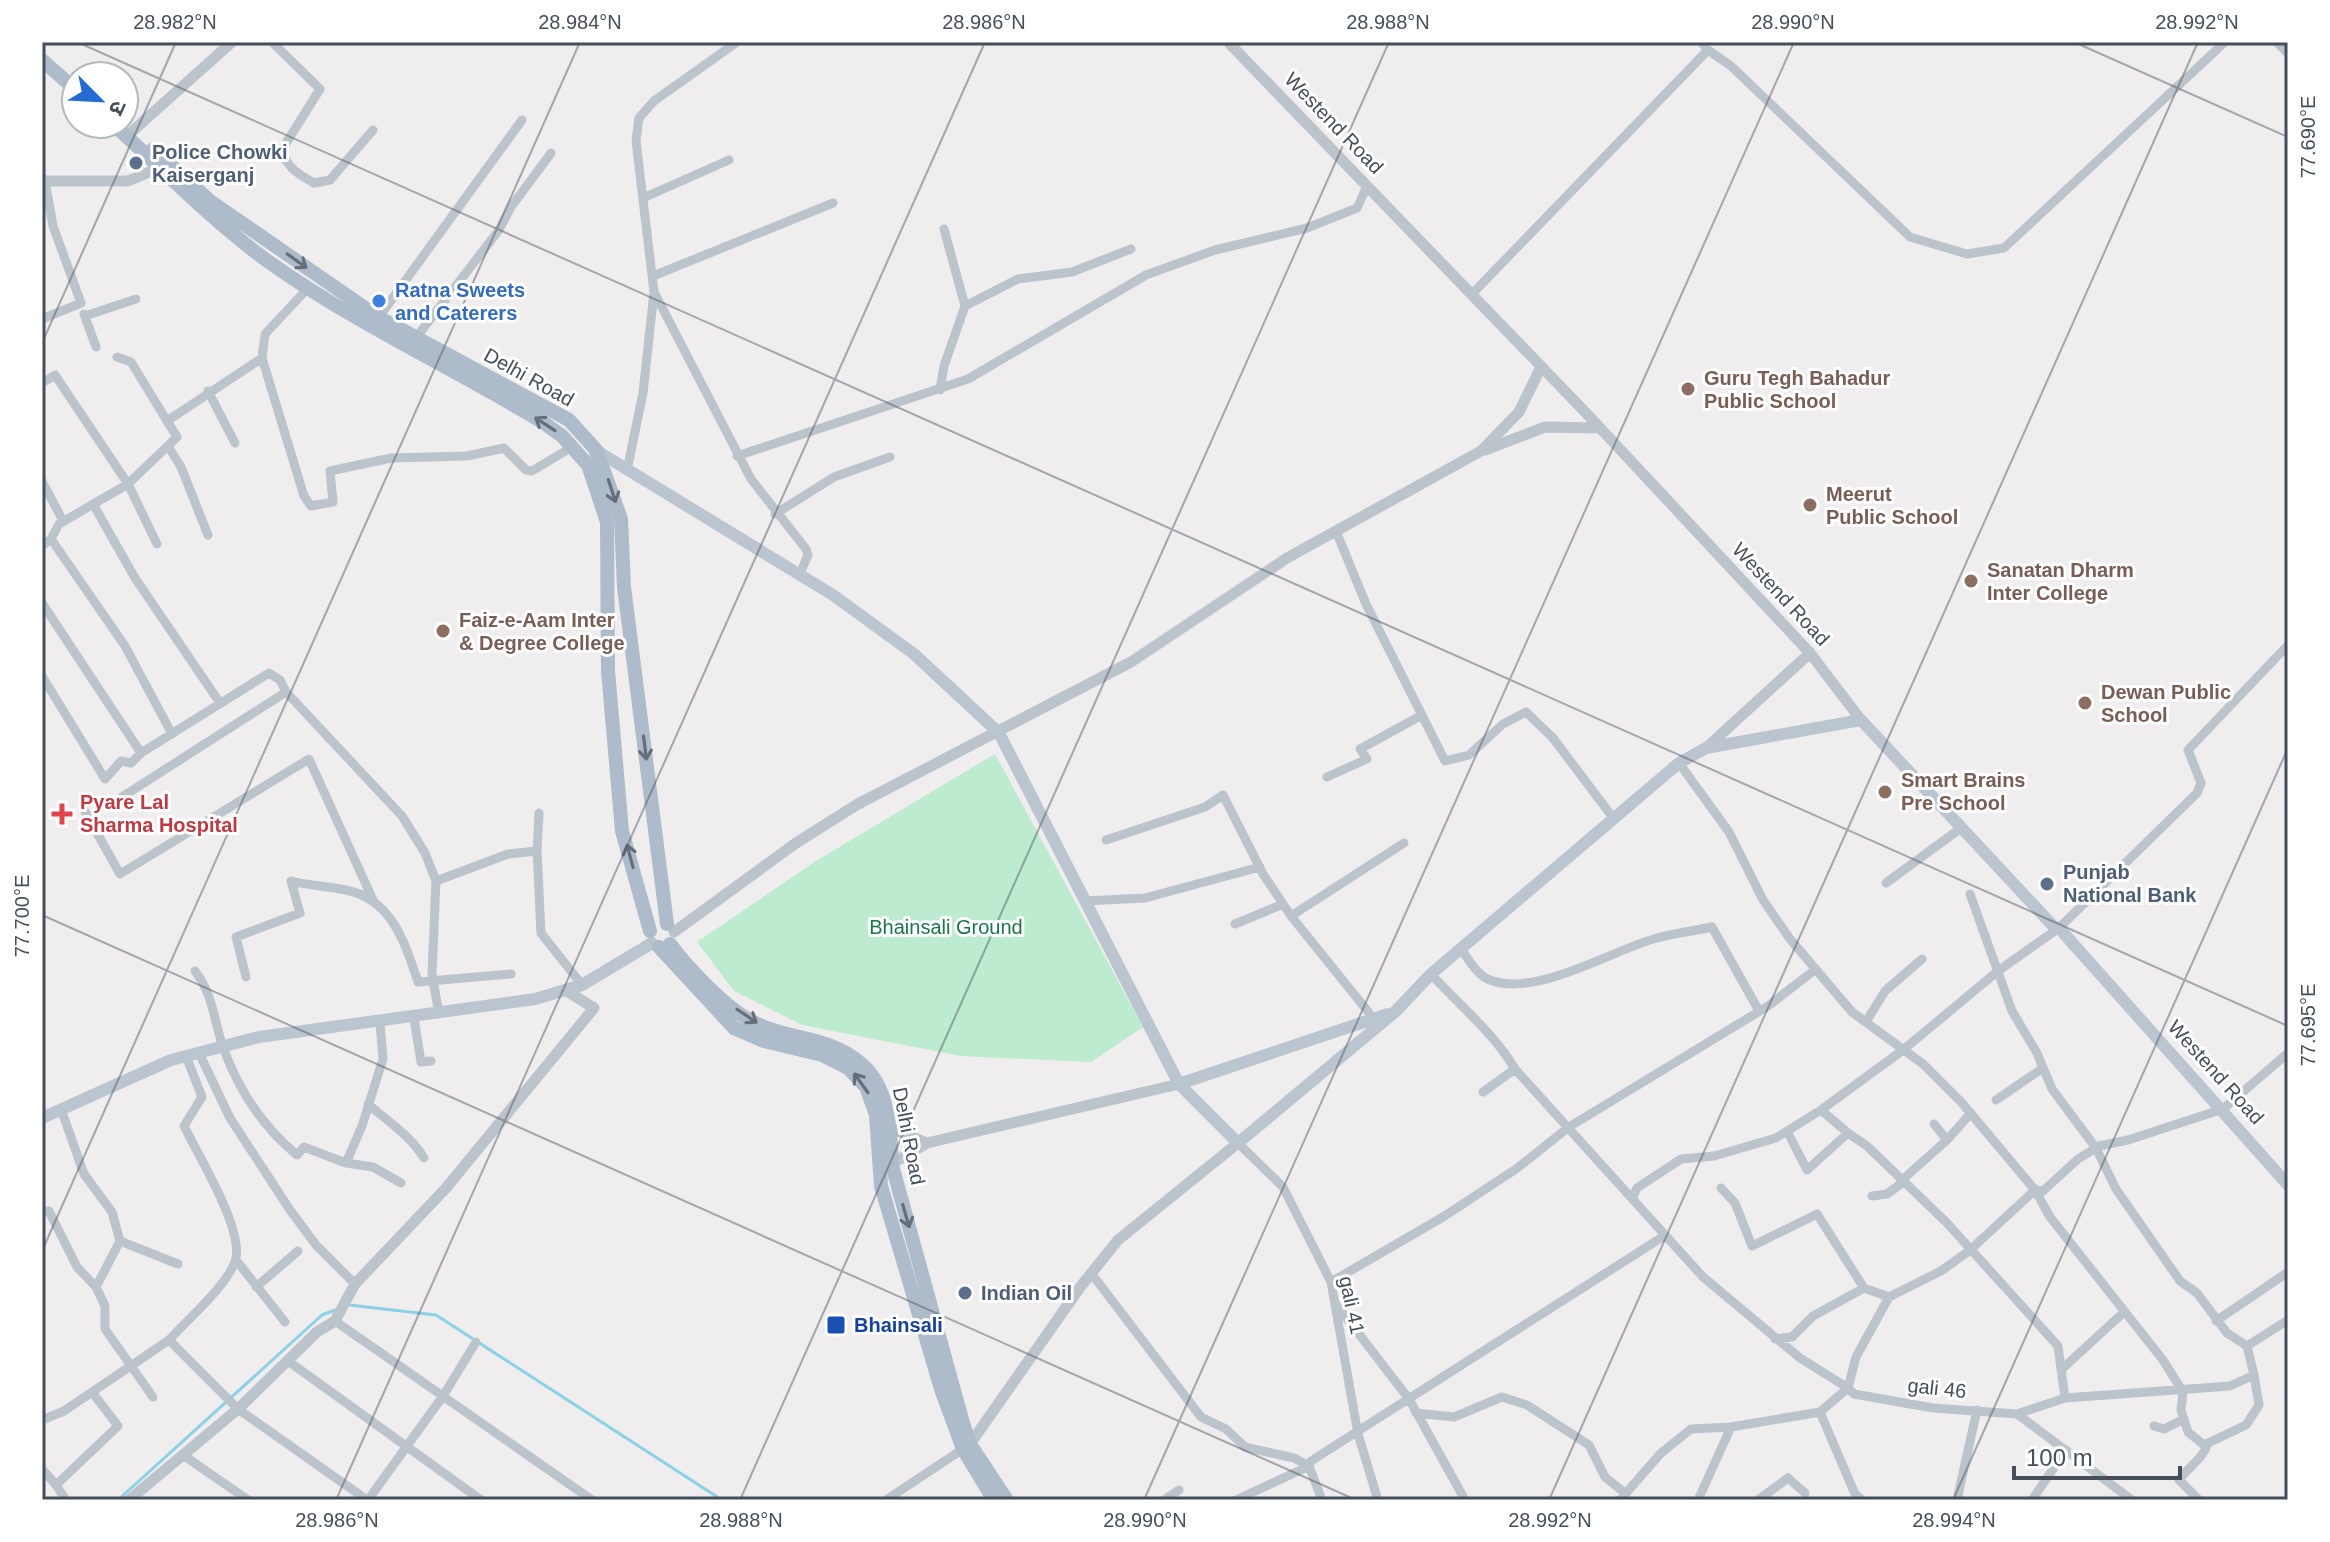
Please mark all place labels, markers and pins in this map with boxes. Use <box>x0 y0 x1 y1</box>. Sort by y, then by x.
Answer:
place label: Police Chowki Kaiserganj <box>152 141 288 186</box>
marker: Police Chowki Kaiserganj <box>127 154 145 172</box>
place label: Ratna Sweets and Caterers <box>395 279 525 324</box>
marker: Ratna Sweets and Caterers <box>370 292 388 310</box>
place label: Guru Tegh Bahadur Public School <box>1704 367 1891 412</box>
marker: Guru Tegh Bahadur Public School <box>1679 380 1697 398</box>
place label: Meerut Public School <box>1826 483 1958 528</box>
marker: Meerut Public School <box>1801 496 1819 514</box>
place label: Sanatan Dharm Inter College <box>1987 559 2134 604</box>
marker: Sanatan Dharm Inter College <box>1962 572 1980 590</box>
place label: Faiz-e-Aam Inter & Degree College <box>459 609 625 654</box>
marker: Faiz-e-Aam Inter & Degree College <box>434 622 452 640</box>
place label: Dewan Public School <box>2101 681 2231 726</box>
marker: Dewan Public School <box>2076 694 2094 712</box>
place label: Smart Brains Pre School <box>1901 769 2026 814</box>
marker: Smart Brains Pre School <box>1876 783 1894 801</box>
place label: Pyare Lal Sharma Hospital <box>80 791 238 836</box>
marker: Pyare Lal Sharma Hospital <box>51 803 73 825</box>
place label: Punjab National Bank <box>2063 861 2197 906</box>
marker: Punjab National Bank <box>2038 875 2056 893</box>
place label: Indian Oil <box>981 1282 1072 1304</box>
marker: Indian Oil <box>956 1284 974 1302</box>
marker: Bhainsali <box>825 1314 847 1336</box>
place label: Bhainsali <box>854 1314 943 1336</box>

